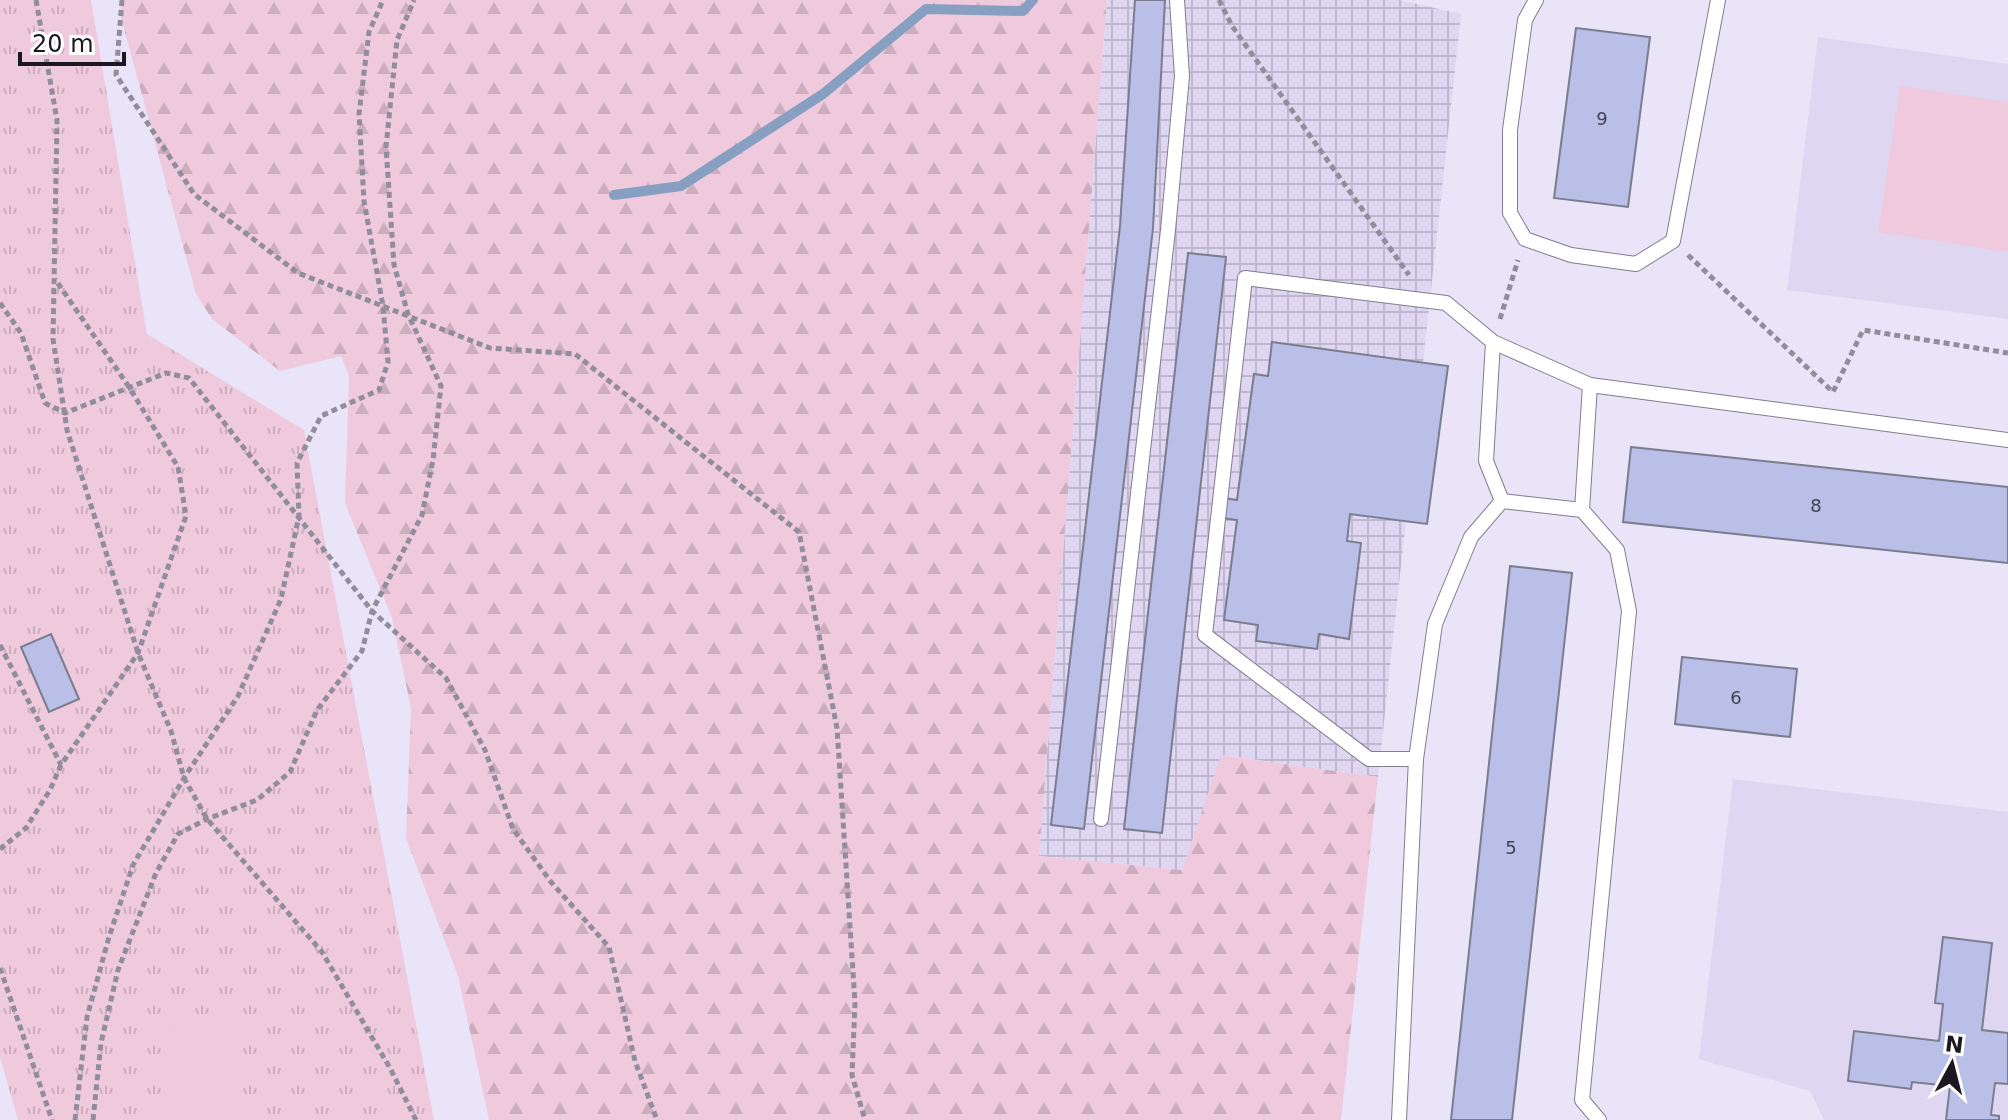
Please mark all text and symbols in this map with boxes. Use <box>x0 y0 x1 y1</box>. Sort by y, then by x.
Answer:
scale bar <box>20 16 124 66</box>
text: 20 m <box>32 30 94 58</box>
house number: 9 <box>1596 108 1608 129</box>
house number: 8 <box>1810 495 1822 516</box>
house number: 6 <box>1730 687 1742 708</box>
house number: 5 <box>1505 837 1517 858</box>
north arrow <box>1912 1024 1992 1104</box>
text: N <box>1944 1031 1965 1058</box>

